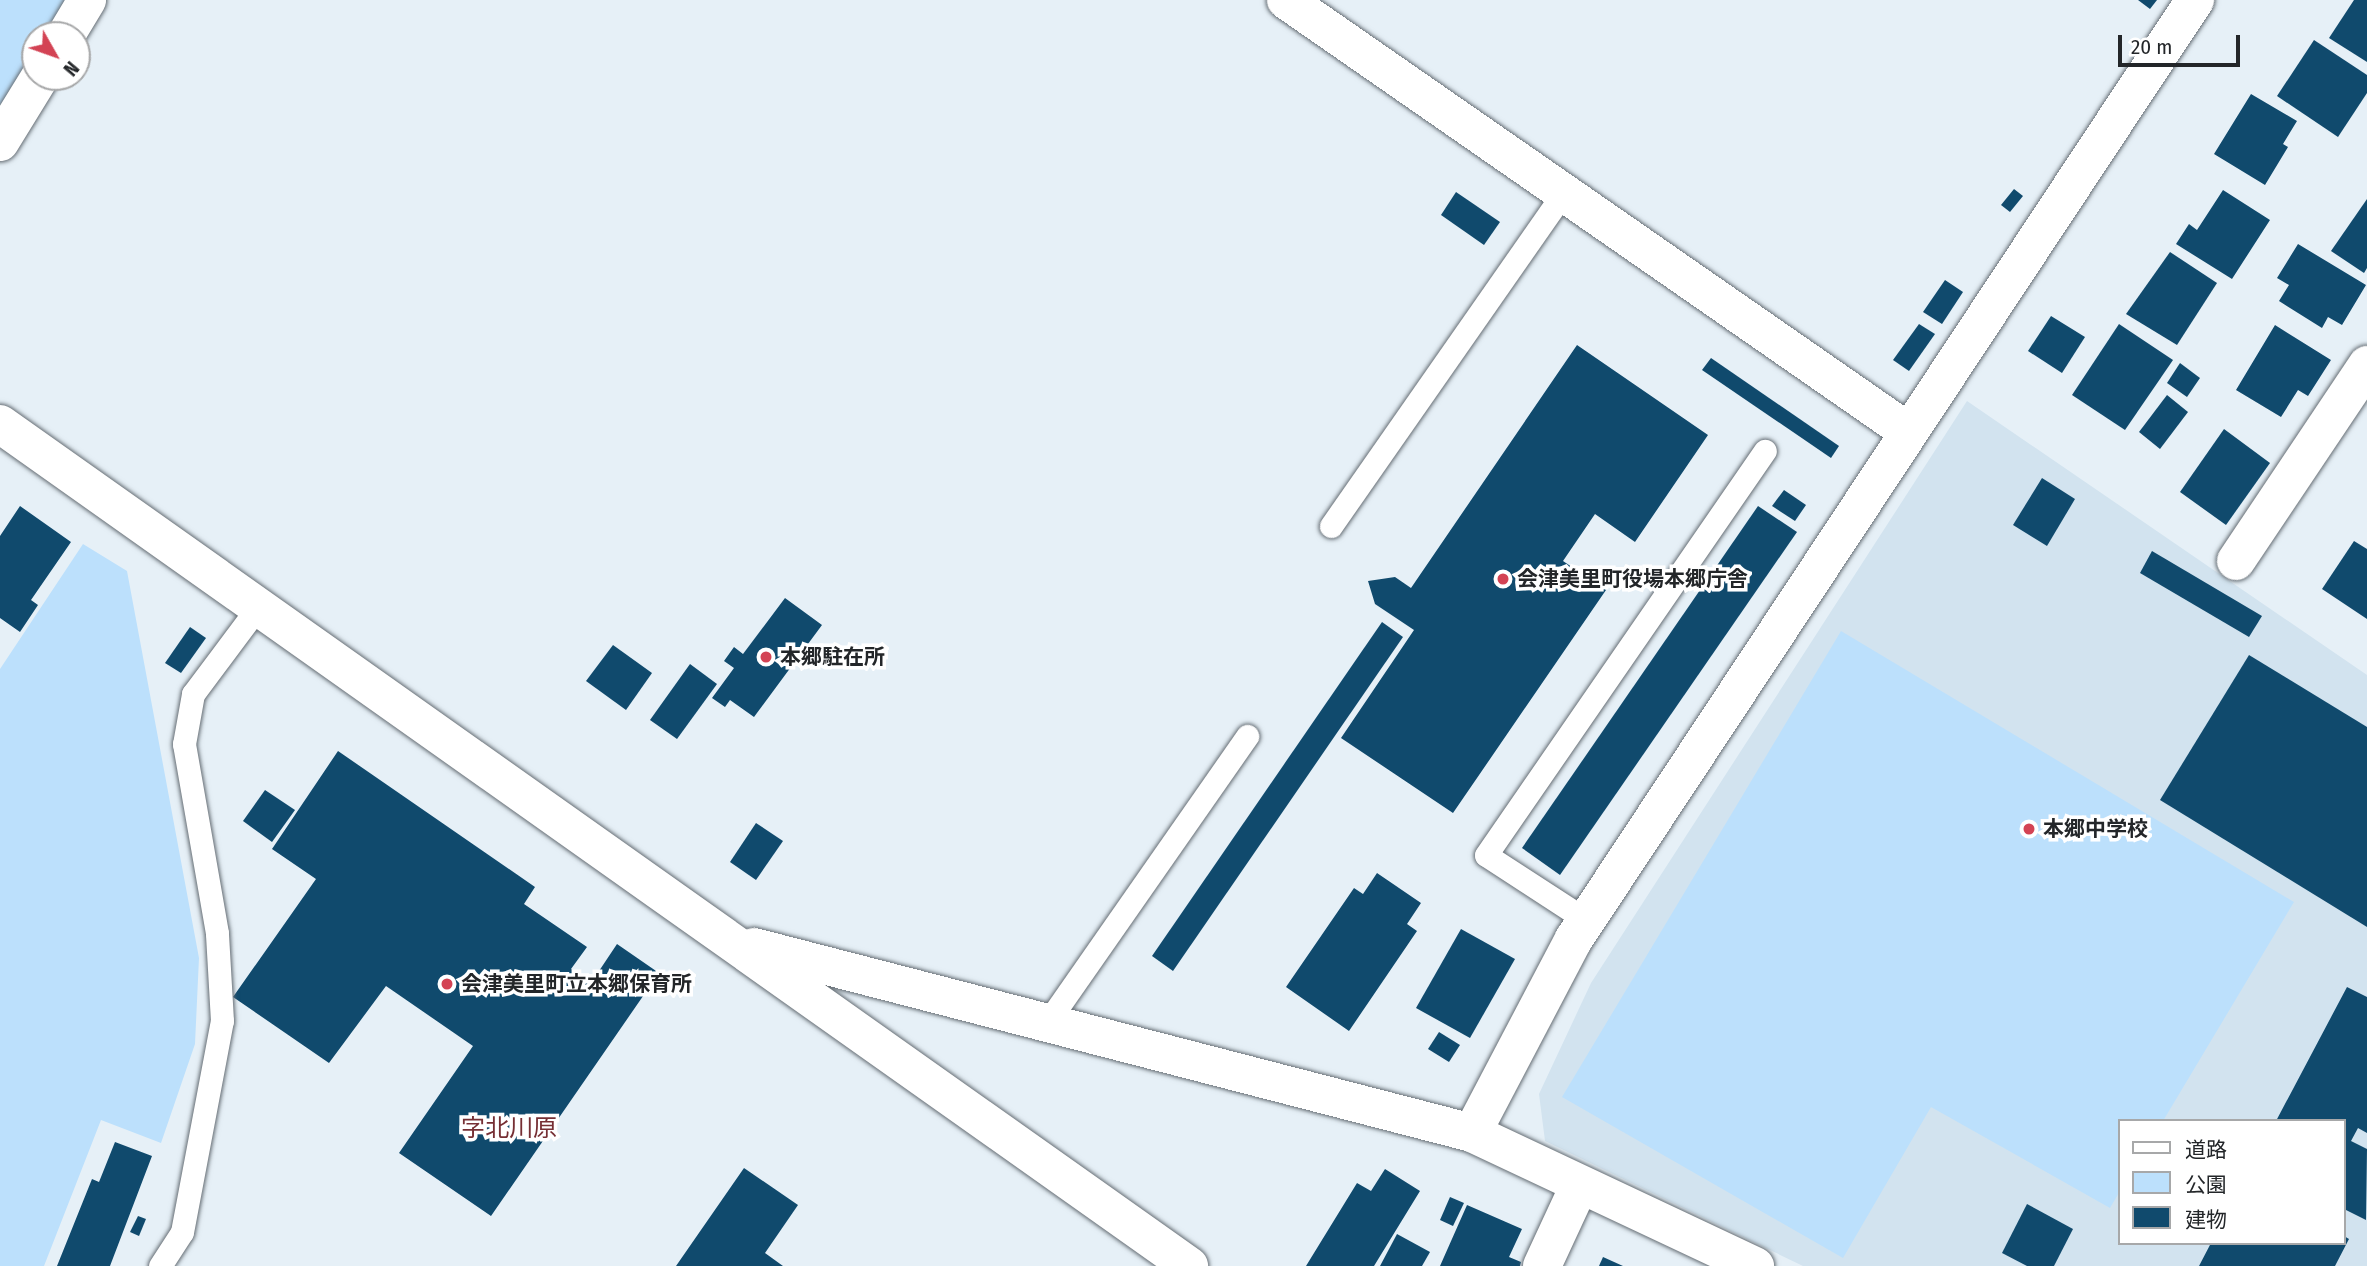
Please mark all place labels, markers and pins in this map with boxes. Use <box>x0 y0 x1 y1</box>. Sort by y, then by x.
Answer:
place label: 会津美里町役場本郷庁舎 <box>1517 566 1748 592</box>
marker: 会津美里町役場本郷庁舎 <box>1495 571 1511 587</box>
place label: 本郷駐在所 <box>780 644 885 670</box>
marker: 本郷駐在所 <box>758 649 774 665</box>
place label: 本郷中学校 <box>2043 816 2148 842</box>
marker: 本郷中学校 <box>2021 821 2037 837</box>
place label: 会津美里町立本郷保育所 <box>461 971 692 997</box>
marker: 会津美里町立本郷保育所 <box>439 976 455 992</box>

